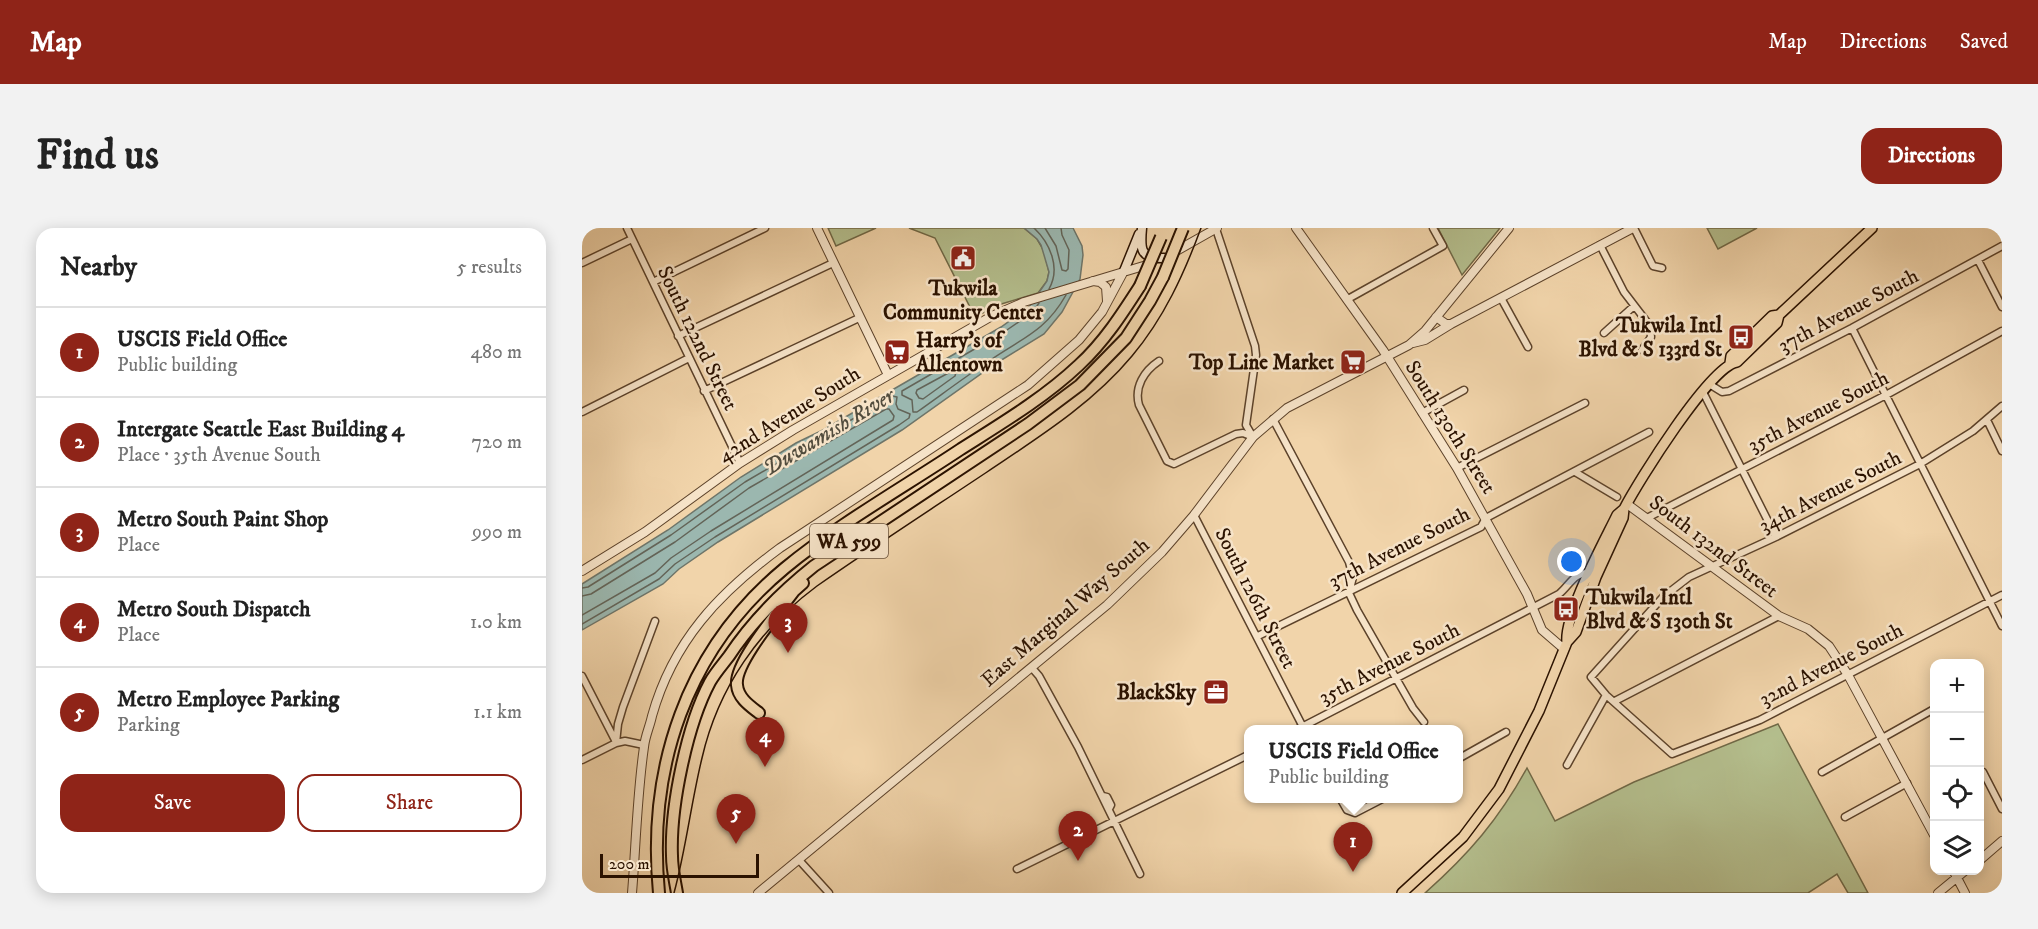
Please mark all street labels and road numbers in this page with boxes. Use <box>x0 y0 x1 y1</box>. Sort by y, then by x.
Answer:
street label: South 122nd Street <box>651 262 743 415</box>
street label: 37th Avenue South <box>1774 263 1923 359</box>
street label: South 130th Street <box>1399 356 1502 499</box>
street label: 42nd Avenue South <box>714 361 865 469</box>
street label: 35th Avenue South <box>1744 365 1893 459</box>
street label: 34th Avenue South <box>1755 445 1906 539</box>
street label: South 132nd Street <box>1644 490 1783 604</box>
street label: 37th Avenue South <box>1324 501 1475 595</box>
road number: WA 599 <box>810 524 888 558</box>
street label: South 126th Street <box>1208 524 1302 673</box>
street label: East Marginal Way South <box>976 533 1155 693</box>
street label: 35th Avenue South <box>1315 617 1464 711</box>
street label: 32nd Avenue South <box>1755 617 1908 712</box>

